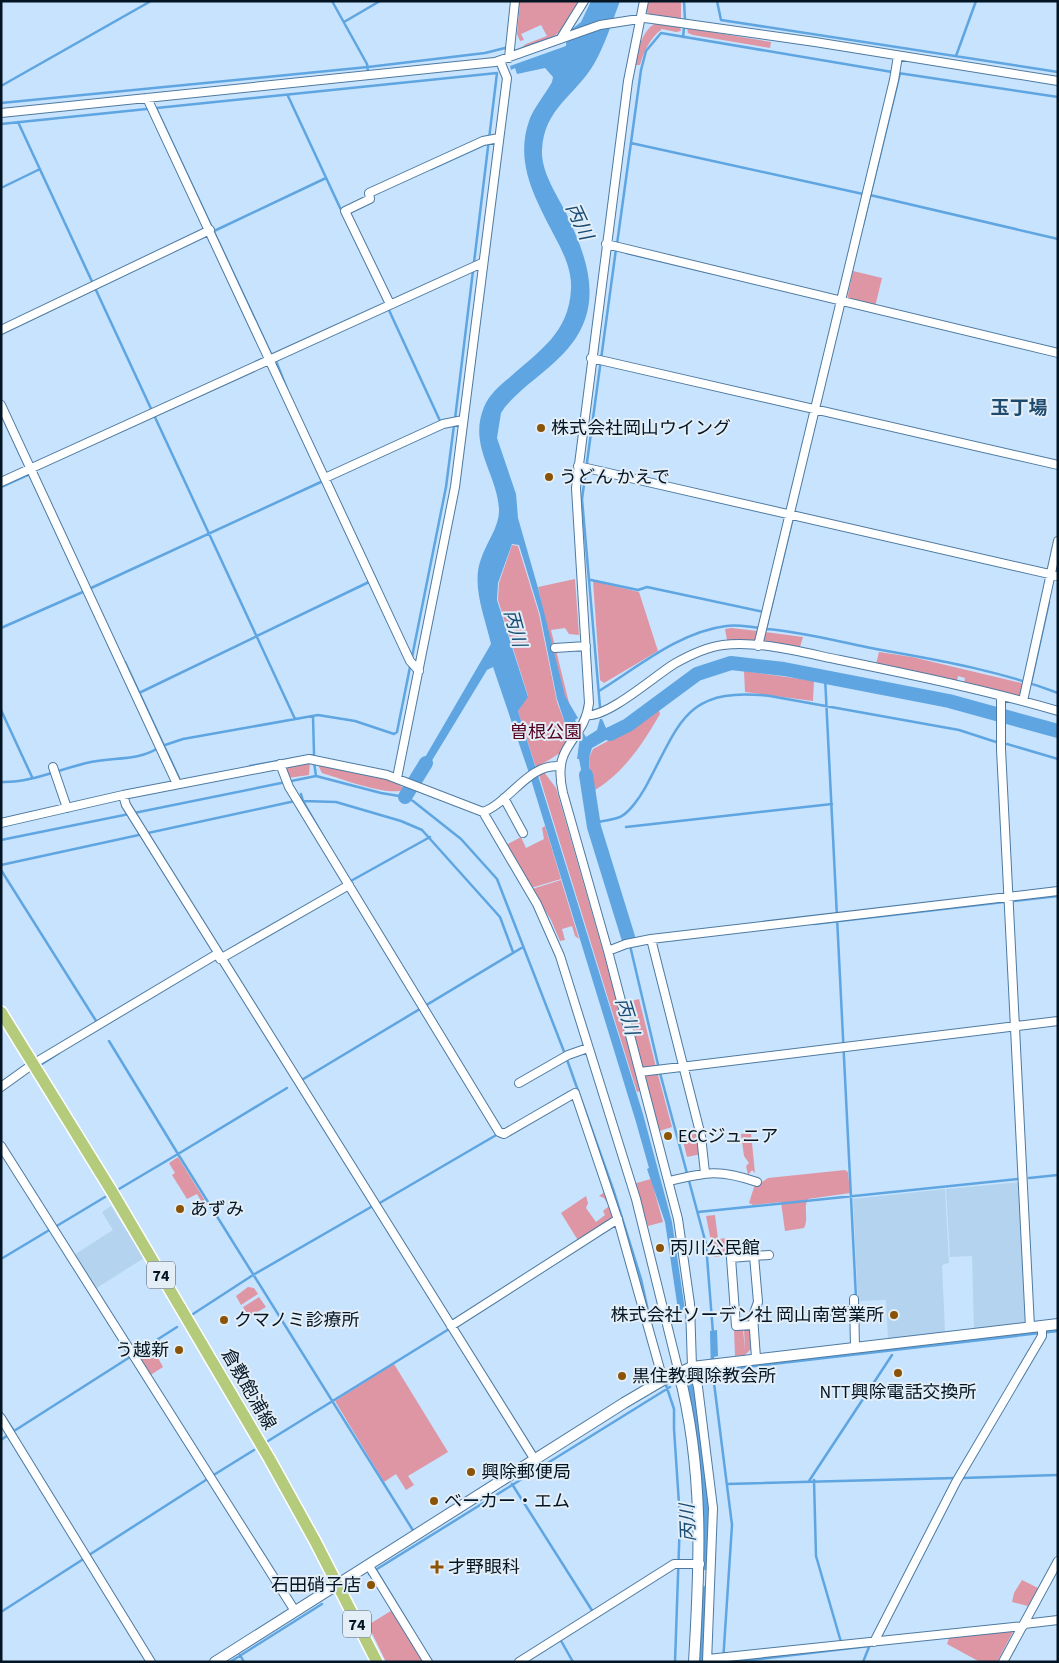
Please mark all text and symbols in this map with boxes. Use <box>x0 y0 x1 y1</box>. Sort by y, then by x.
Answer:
water label: 丙川 <box>558 199 600 246</box>
district label: 玉丁場 <box>990 395 1048 422</box>
place label: 株式会社岡山ウイング <box>551 416 731 441</box>
marker: 株式会社岡山ウイング <box>535 422 547 434</box>
place label: うどん かえで <box>559 465 670 490</box>
marker: うどん かえで <box>543 471 555 483</box>
water label: 丙川 <box>497 607 533 652</box>
park label: 曽根公園 <box>510 720 582 745</box>
water label: 丙川 <box>608 994 646 1040</box>
place label: ECCジュニア <box>678 1124 778 1149</box>
marker: ECCジュニア <box>662 1130 674 1142</box>
place label: あずみ <box>190 1197 244 1222</box>
marker: あずみ <box>174 1203 186 1215</box>
place label: 丙川公民館 <box>670 1236 760 1261</box>
marker: 丙川公民館 <box>654 1242 666 1254</box>
road number: 74 <box>147 1262 175 1288</box>
place label: 株式会社ソーデン社 岡山南営業所 <box>610 1303 884 1328</box>
place label: クマノミ診療所 <box>234 1308 359 1333</box>
marker: 株式会社ソーデン社 岡山南営業所 <box>888 1309 900 1321</box>
marker: クマノミ診療所 <box>218 1314 230 1326</box>
place label: う越新 <box>115 1338 169 1363</box>
marker: う越新 <box>173 1344 185 1356</box>
street label: 倉敷飽浦線 <box>215 1344 282 1434</box>
place label: 黒住教興除教会所 <box>632 1364 776 1389</box>
marker: NTT興除電話交換所 <box>892 1367 904 1379</box>
marker: 黒住教興除教会所 <box>616 1370 628 1382</box>
place label: NTT興除電話交換所 <box>820 1380 976 1405</box>
place label: 興除郵便局 <box>481 1460 571 1485</box>
marker: 興除郵便局 <box>465 1466 477 1478</box>
place label: ベーカー・エム <box>444 1489 570 1514</box>
marker: ベーカー・エム <box>428 1495 440 1507</box>
water label: 丙川 <box>674 1501 703 1542</box>
place label: 才野眼科 <box>448 1555 520 1580</box>
marker: 才野眼科 <box>430 1560 444 1574</box>
place label: 石田硝子店 <box>271 1573 361 1598</box>
marker: 石田硝子店 <box>365 1579 377 1591</box>
road number: 74 <box>343 1610 371 1638</box>

